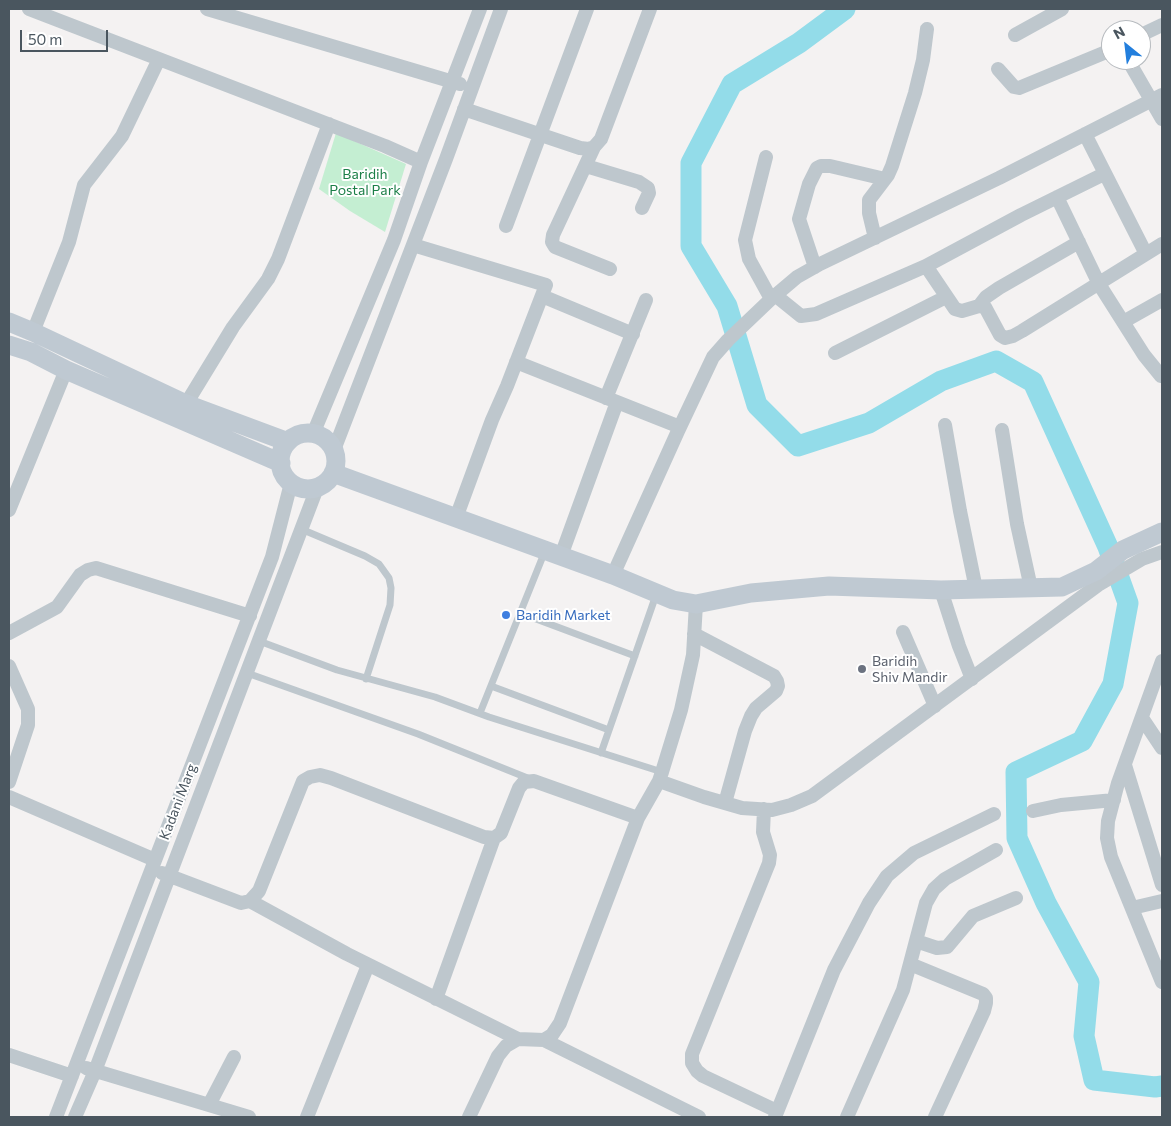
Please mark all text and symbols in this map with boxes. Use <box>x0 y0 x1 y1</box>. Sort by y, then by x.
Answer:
scale bar <box>22 20 110 52</box>
north arrow <box>1101 20 1151 70</box>
text: N <box>1110 22 1128 42</box>
text: 50 m <box>28 30 62 48</box>
park label: Baridih Postal Park <box>329 166 401 198</box>
place label: Baridih Market <box>516 607 610 623</box>
marker: Baridih Market <box>500 609 512 621</box>
place label: Baridih Shiv Mandir <box>872 653 948 686</box>
marker: Baridih Shiv Mandir <box>856 663 868 675</box>
street label: Kadani Marg <box>156 762 200 842</box>

